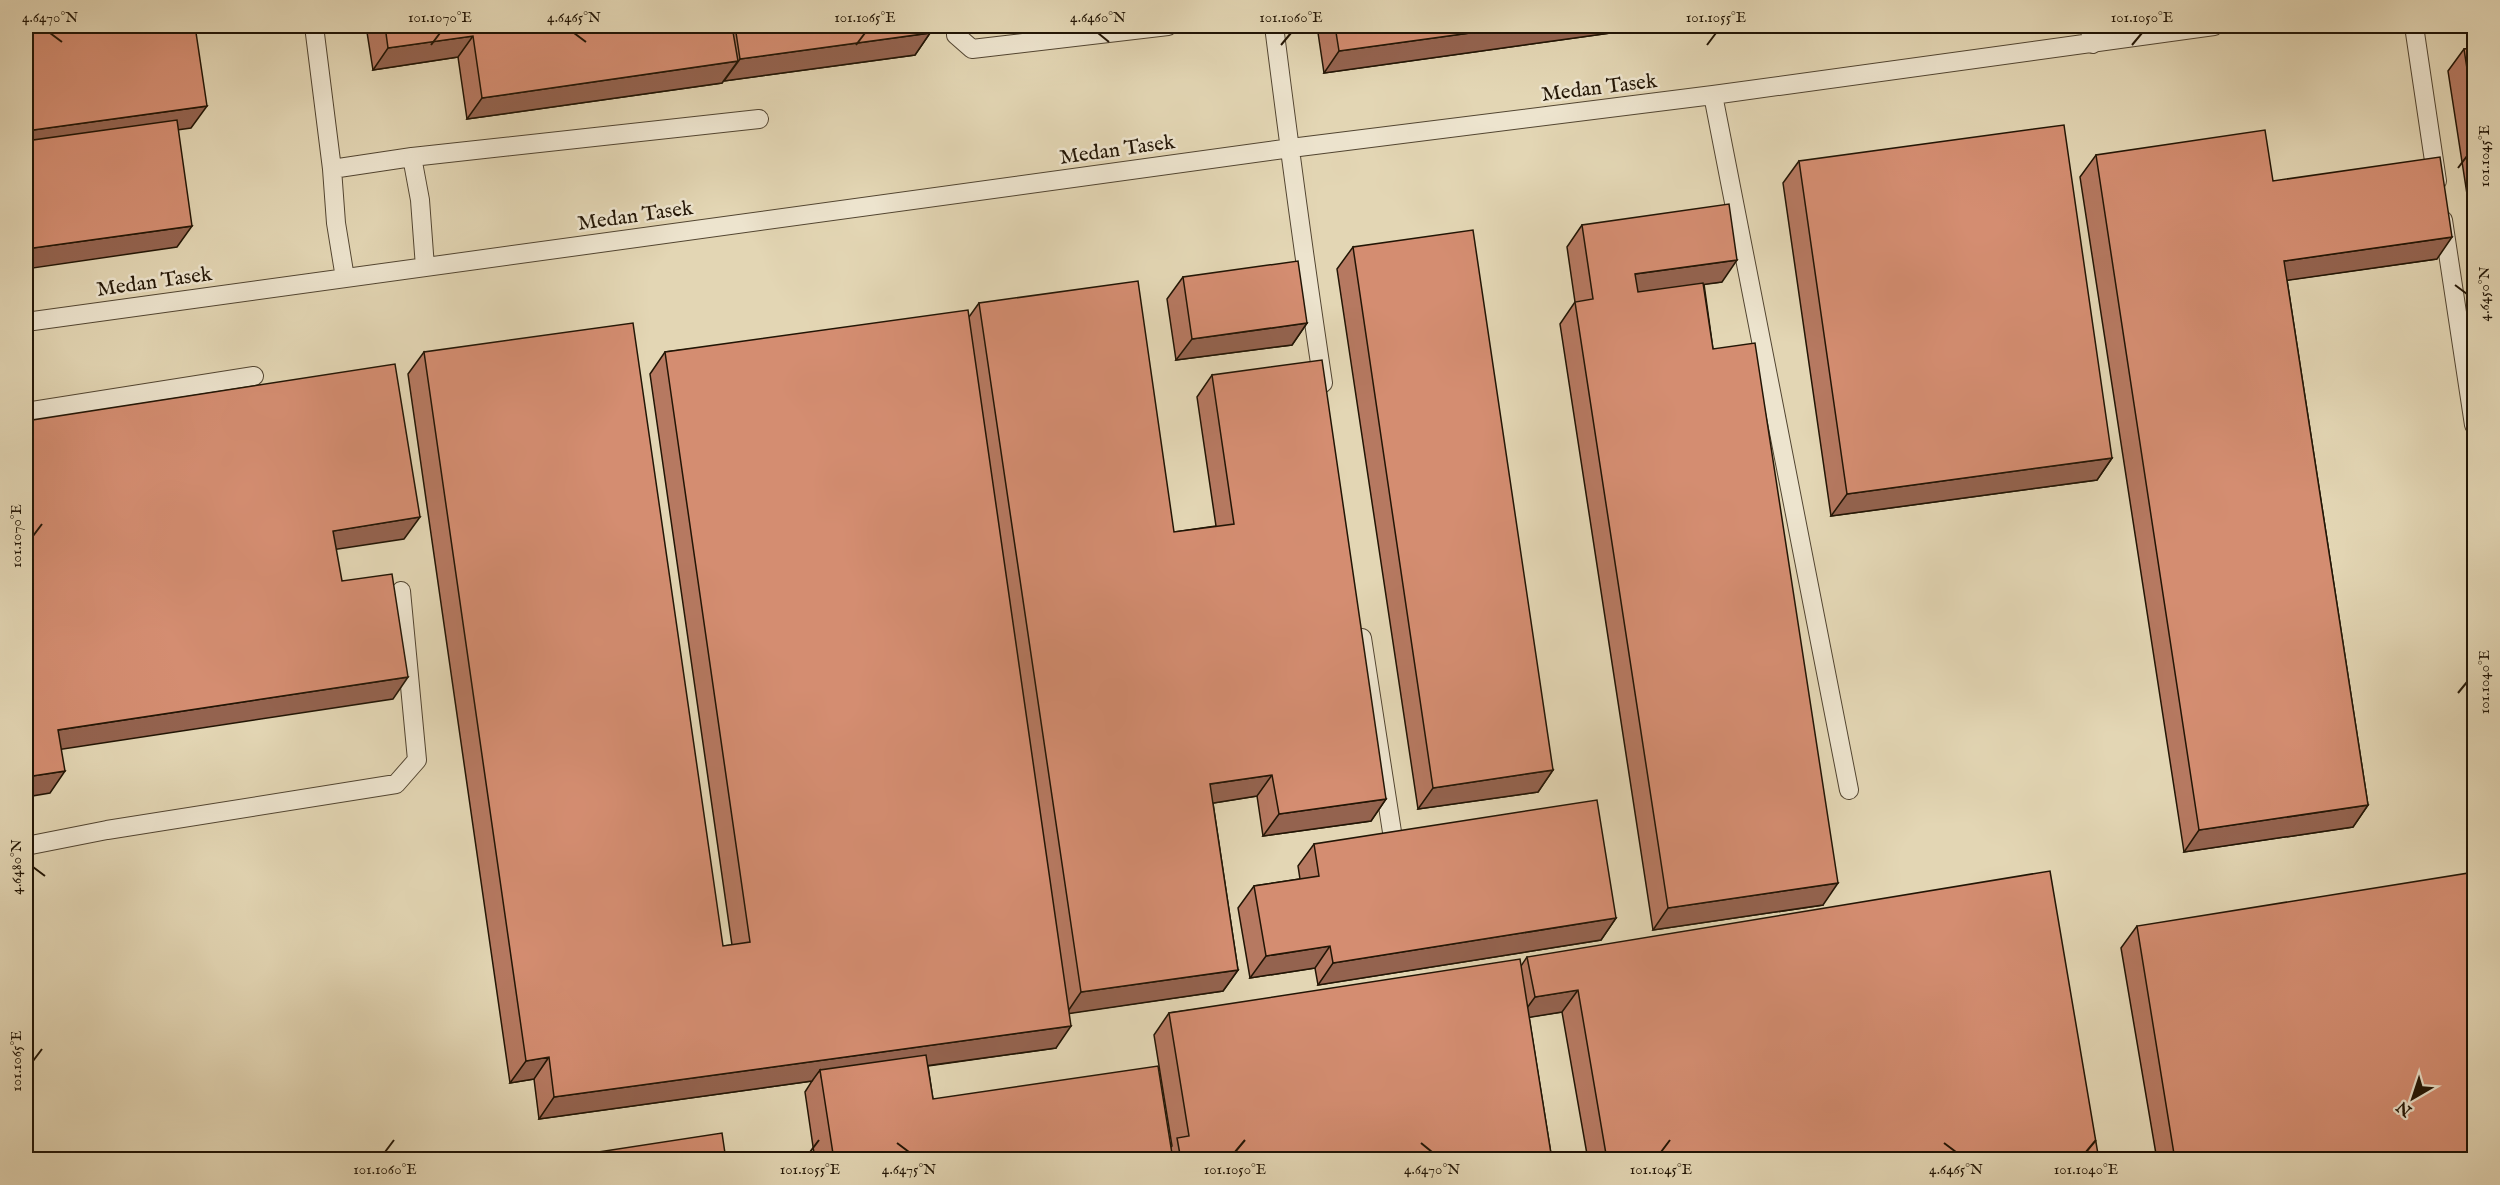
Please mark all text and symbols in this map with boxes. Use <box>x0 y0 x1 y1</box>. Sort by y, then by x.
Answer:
text: 4.6470°N <box>22 8 78 27</box>
text: 101.1070°E <box>408 8 472 27</box>
text: 4.6465°N <box>547 8 601 27</box>
text: 101.1065°E <box>834 8 896 27</box>
text: 4.6460°N <box>1070 8 1126 27</box>
text: 101.1060°E <box>1259 8 1323 27</box>
text: 101.1055°E <box>1686 8 1746 27</box>
text: 101.1050°E <box>2111 8 2173 27</box>
street label: Medan Tasek <box>1540 68 1659 109</box>
text: 101.1045°E <box>2475 125 2494 187</box>
street label: Medan Tasek <box>1058 129 1177 172</box>
street label: Medan Tasek <box>576 195 695 238</box>
street label: Medan Tasek <box>95 261 214 304</box>
text: 4.6450°N <box>2475 266 2494 322</box>
text: 101.1070°E <box>7 504 26 568</box>
text: 101.1040°E <box>2475 650 2494 714</box>
text: 4.6480°N <box>7 839 26 895</box>
text: 101.1065°E <box>7 1030 26 1092</box>
north arrow <box>2383 1068 2443 1128</box>
text: N <box>2393 1096 2417 1121</box>
text: 101.1060°E <box>353 1160 417 1179</box>
text: 101.1055°E <box>780 1160 840 1179</box>
text: 4.6475°N <box>882 1160 936 1179</box>
text: 101.1050°E <box>1204 1160 1266 1179</box>
text: 4.6470°N <box>1404 1160 1460 1179</box>
text: 101.1045°E <box>1630 1160 1692 1179</box>
text: 4.6465°N <box>1929 1160 1983 1179</box>
text: 101.1040°E <box>2054 1160 2118 1179</box>

